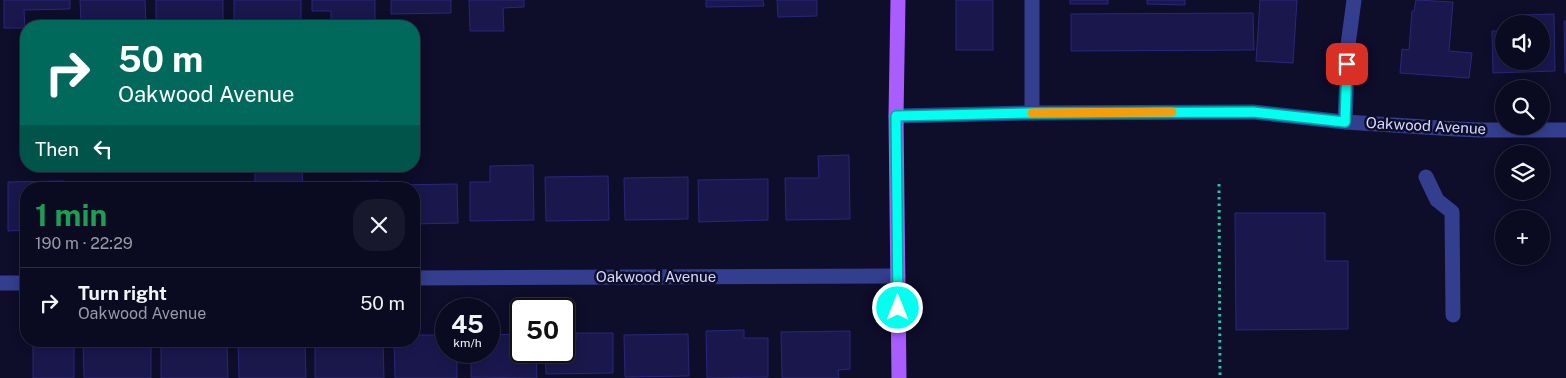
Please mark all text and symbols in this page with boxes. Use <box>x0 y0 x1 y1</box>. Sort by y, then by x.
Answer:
map controls <box>1495 15 1550 265</box>
button: sound <box>1495 15 1550 70</box>
text: 50 m <box>118 39 203 80</box>
icon: right <box>35 40 100 105</box>
pin <box>1326 43 1368 85</box>
icon: arrive <box>1333 50 1361 78</box>
button: search <box>1495 80 1550 135</box>
text: Oakwood Avenue <box>118 81 295 107</box>
street label: Oakwood Avenue <box>1365 114 1487 137</box>
icon: left <box>89 135 117 163</box>
text: Then <box>35 138 79 160</box>
button: layers <box>1495 145 1550 200</box>
text: 1 min <box>35 197 107 233</box>
button: close <box>353 199 405 251</box>
button: + <box>1495 210 1550 265</box>
text: 190 m · 22:29 <box>35 234 133 253</box>
street label: Oakwood Avenue <box>596 268 716 285</box>
position arrow <box>871 281 923 333</box>
text: Turn right <box>78 282 167 304</box>
icon: right <box>35 289 63 317</box>
text: 50 m <box>360 292 405 314</box>
speed limit sign: 50 <box>510 298 575 363</box>
text: Oakwood Avenue <box>78 304 206 323</box>
text: 45 <box>451 309 484 339</box>
text: km/h <box>453 336 482 350</box>

